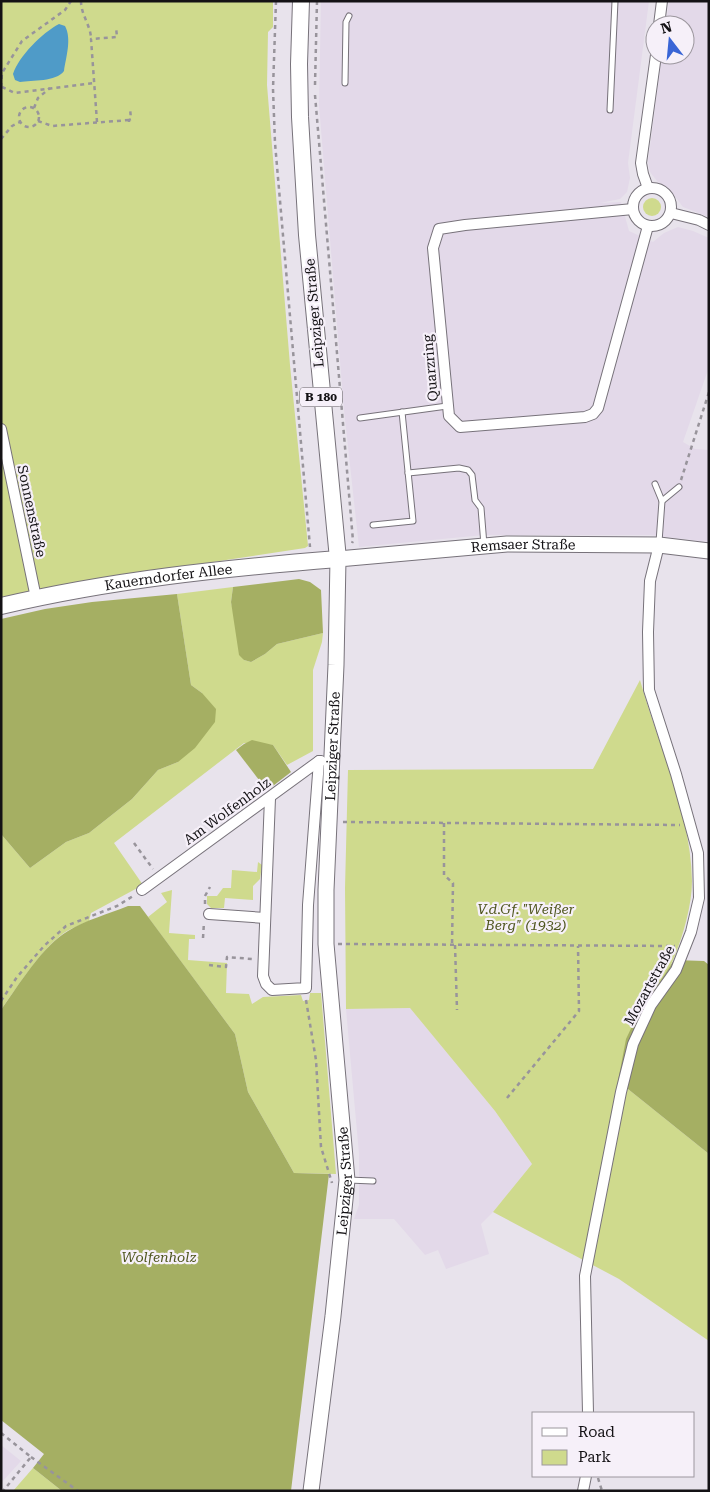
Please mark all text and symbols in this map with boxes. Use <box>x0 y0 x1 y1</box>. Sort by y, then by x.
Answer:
north arrow <box>645 15 695 65</box>
text: N <box>659 18 674 37</box>
street label: Leipziger Straße <box>301 258 327 368</box>
street label: Quarzring <box>419 334 441 402</box>
road number: B 180 <box>300 388 342 407</box>
street label: Sonnenstraße <box>14 463 50 559</box>
street label: Remsaer Straße <box>470 536 576 555</box>
street label: Kauerndorfer Allee <box>103 561 233 593</box>
street label: Leipziger Straße <box>322 691 343 801</box>
street label: Am Wolfenholz <box>181 774 274 848</box>
park label: V.d.Gf. "Weißer Berg" (1932) <box>478 901 575 933</box>
street label: Mozartstraße <box>621 942 678 1028</box>
street label: Leipziger Straße <box>333 1126 355 1236</box>
park label: Wolfenholz <box>121 1249 197 1265</box>
legend <box>532 1412 695 1477</box>
text: Road <box>578 1423 615 1441</box>
text: Park <box>578 1448 612 1466</box>

